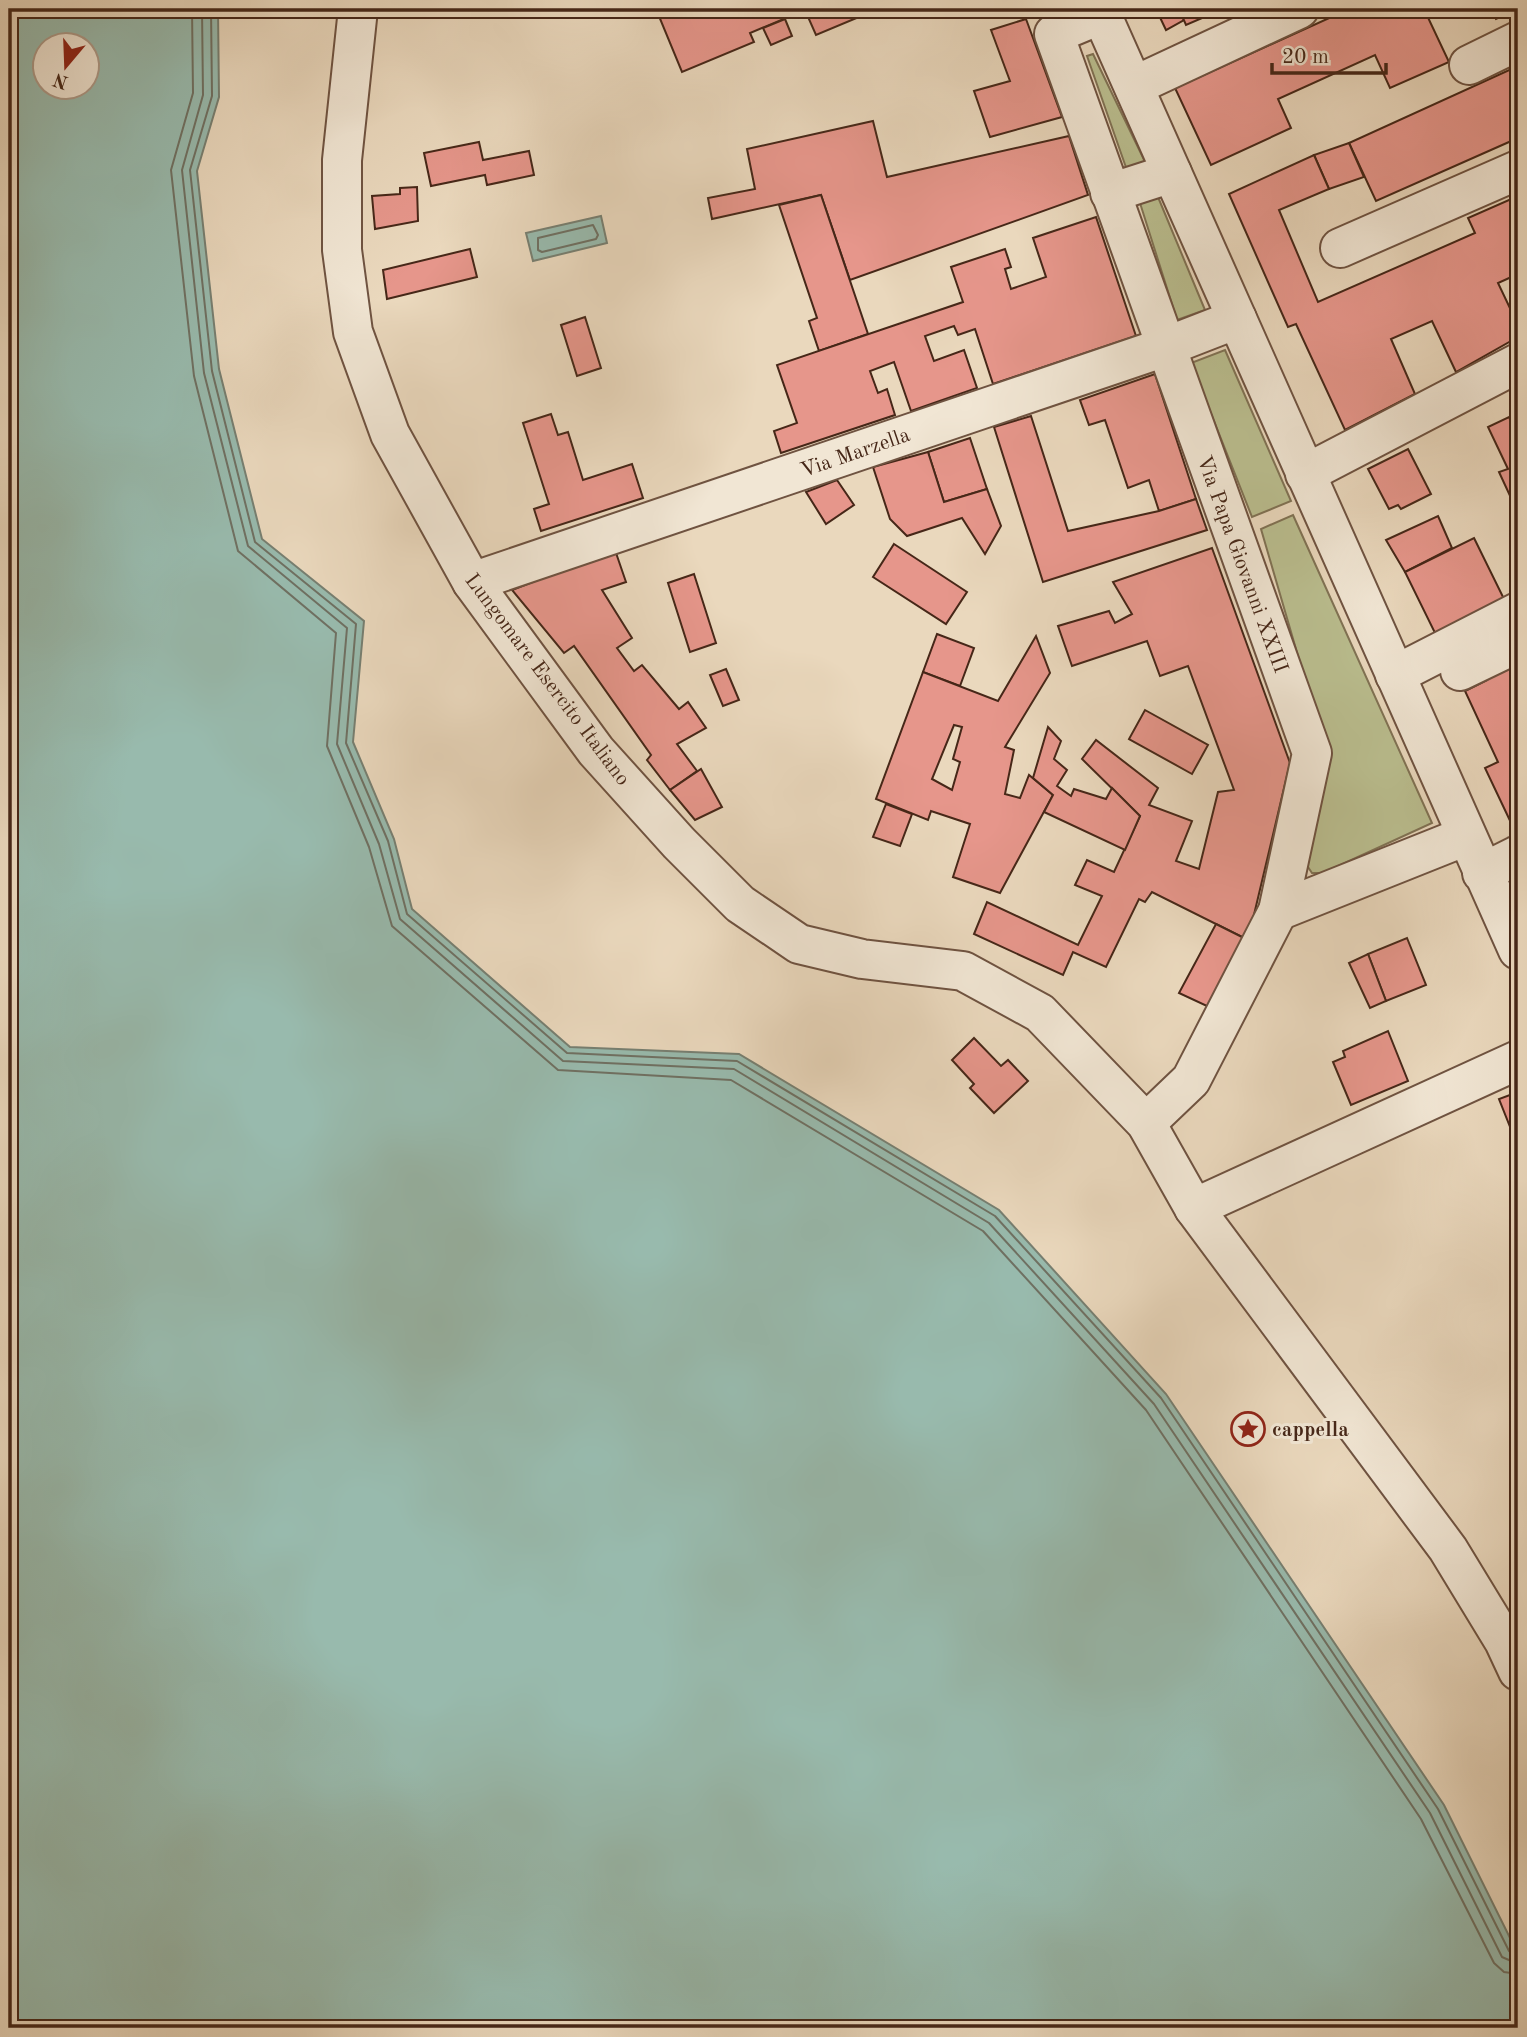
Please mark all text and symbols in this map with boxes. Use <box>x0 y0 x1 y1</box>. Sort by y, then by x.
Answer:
north arrow <box>32 32 102 102</box>
scale bar <box>1272 32 1385 76</box>
text: 20 m <box>1282 47 1329 68</box>
text: N <box>51 68 71 91</box>
street label: Via Marzella <box>798 425 913 482</box>
street label: Via Papa Giovanni XXIII <box>1192 453 1291 676</box>
street label: Lungomare Esercito Italiano <box>460 570 633 790</box>
place icon: cappella <box>1229 1410 1267 1448</box>
place label: cappella <box>1272 1420 1349 1441</box>

